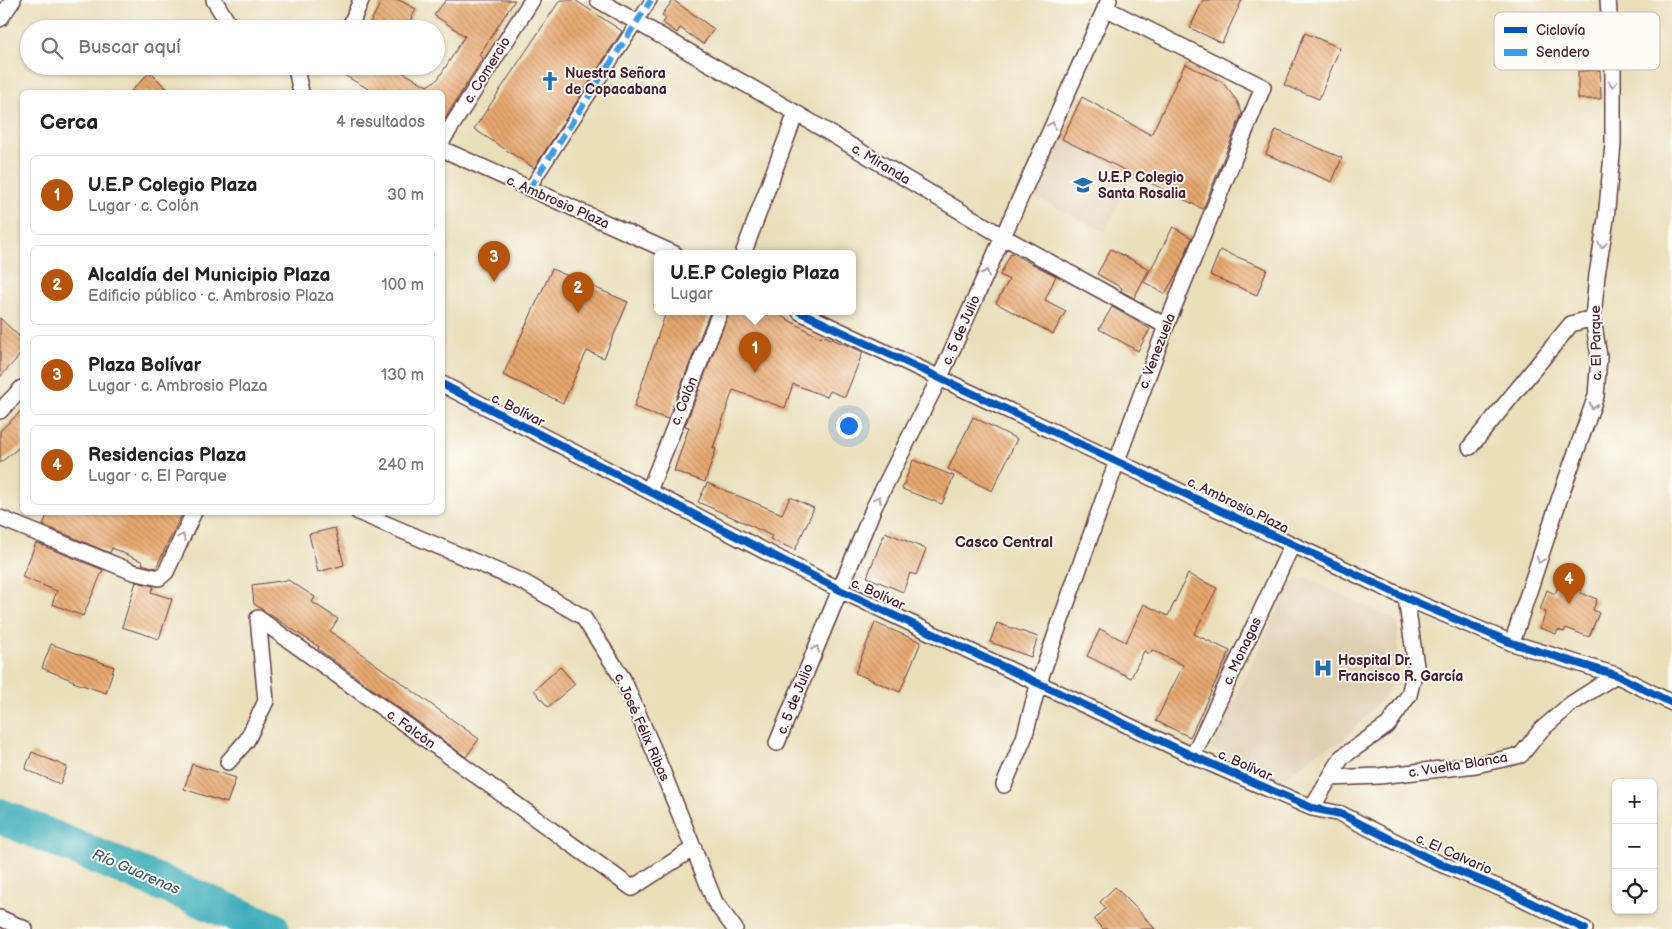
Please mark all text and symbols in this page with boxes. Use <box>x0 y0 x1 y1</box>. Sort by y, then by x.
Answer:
legend <box>1494 12 1660 70</box>
search box <box>20 20 445 75</box>
text: Ciclovía <box>1536 22 1586 39</box>
icon: search <box>38 34 66 62</box>
street label: c. Comercio <box>460 34 514 106</box>
text: Buscar aquí <box>78 36 181 59</box>
text: Sendero <box>1536 44 1590 61</box>
place label: Nuestra Señora de Copacabana <box>565 65 667 98</box>
church icon: Nuestra Señora de Copacabana <box>539 70 561 92</box>
one-way arrow <box>1608 80 1618 88</box>
text: Cerca <box>40 110 98 135</box>
text: 4 resultados <box>336 113 425 132</box>
one-way arrow <box>1046 121 1057 130</box>
street label: c. Miranda <box>848 140 914 188</box>
place label: U.E.P Colegio Santa Rosalia <box>1098 169 1186 202</box>
street label: c. Ambrosio Plaza <box>504 172 612 232</box>
text: U.E.P Colegio Plaza <box>88 174 257 197</box>
school or university icon: U.E.P Colegio Santa Rosalia <box>1072 174 1094 196</box>
text: 1 <box>54 186 60 205</box>
text: 30 m <box>387 186 424 205</box>
text: Lugar · c. Colón <box>88 197 199 216</box>
pin: 3 <box>478 241 510 282</box>
one-way arrow <box>1597 241 1607 250</box>
popup <box>654 250 856 315</box>
text: U.E.P Colegio Plaza <box>670 262 840 285</box>
text: Alcaldía del Municipio Plaza <box>88 264 330 287</box>
one-way arrow <box>979 269 990 278</box>
pin: 2 <box>562 272 594 313</box>
text: 2 <box>52 276 62 295</box>
text: 100 m <box>381 276 424 295</box>
text: Lugar <box>670 285 713 304</box>
text: Edificio público · c. Ambrosio Plaza <box>88 287 334 306</box>
street label: c. 5 de Julio <box>938 292 984 368</box>
street label: c. El Parque <box>1587 305 1605 381</box>
street label: c. Venezuela <box>1135 311 1179 391</box>
pin: 1 <box>739 332 771 373</box>
text: Plaza Bolívar <box>88 354 201 377</box>
text: 3 <box>52 366 62 385</box>
text: 130 m <box>381 366 424 385</box>
street label: c. Colón <box>667 374 701 428</box>
text: Lugar · c. Ambrosio Plaza <box>88 377 267 396</box>
street label: c. Bolívar <box>489 389 548 431</box>
one-way arrow <box>1589 401 1599 410</box>
your location <box>836 413 862 439</box>
text: Residencias Plaza <box>88 444 246 467</box>
text: 4 <box>52 456 62 475</box>
text: 240 m <box>378 456 424 475</box>
text: Lugar · c. El Parque <box>88 467 227 486</box>
street label: c. Ambrosio Plaza <box>1184 473 1292 537</box>
one-way arrow <box>872 495 882 504</box>
one-way arrow <box>176 533 187 542</box>
district label: Casco Central <box>955 533 1053 552</box>
one-way arrow <box>1535 555 1545 563</box>
pin: 4 <box>1553 563 1585 604</box>
street label: c. Bolívar <box>848 574 908 614</box>
street label: c. Monagas <box>1219 614 1265 688</box>
one-way arrow <box>809 645 820 654</box>
place label: Hospital Dr. Francisco R. García <box>1338 652 1463 685</box>
hospital icon: Hospital Dr. Francisco R. García <box>1312 657 1334 679</box>
street label: c. 5 de Julio <box>773 661 817 737</box>
street label: c. José Félix Ribas <box>611 670 673 784</box>
street label: c. Falcón <box>383 706 439 752</box>
street label: c. Bolívar <box>1215 746 1276 785</box>
street label: c. Vuelta Blanca <box>1407 749 1509 781</box>
map controls <box>1612 779 1657 914</box>
button: + <box>1612 779 1657 824</box>
button: − <box>1612 824 1657 869</box>
street label: c. El Calvario <box>1413 830 1495 878</box>
water label: Río Guarenas <box>89 845 183 899</box>
button: locate <box>1612 869 1657 914</box>

